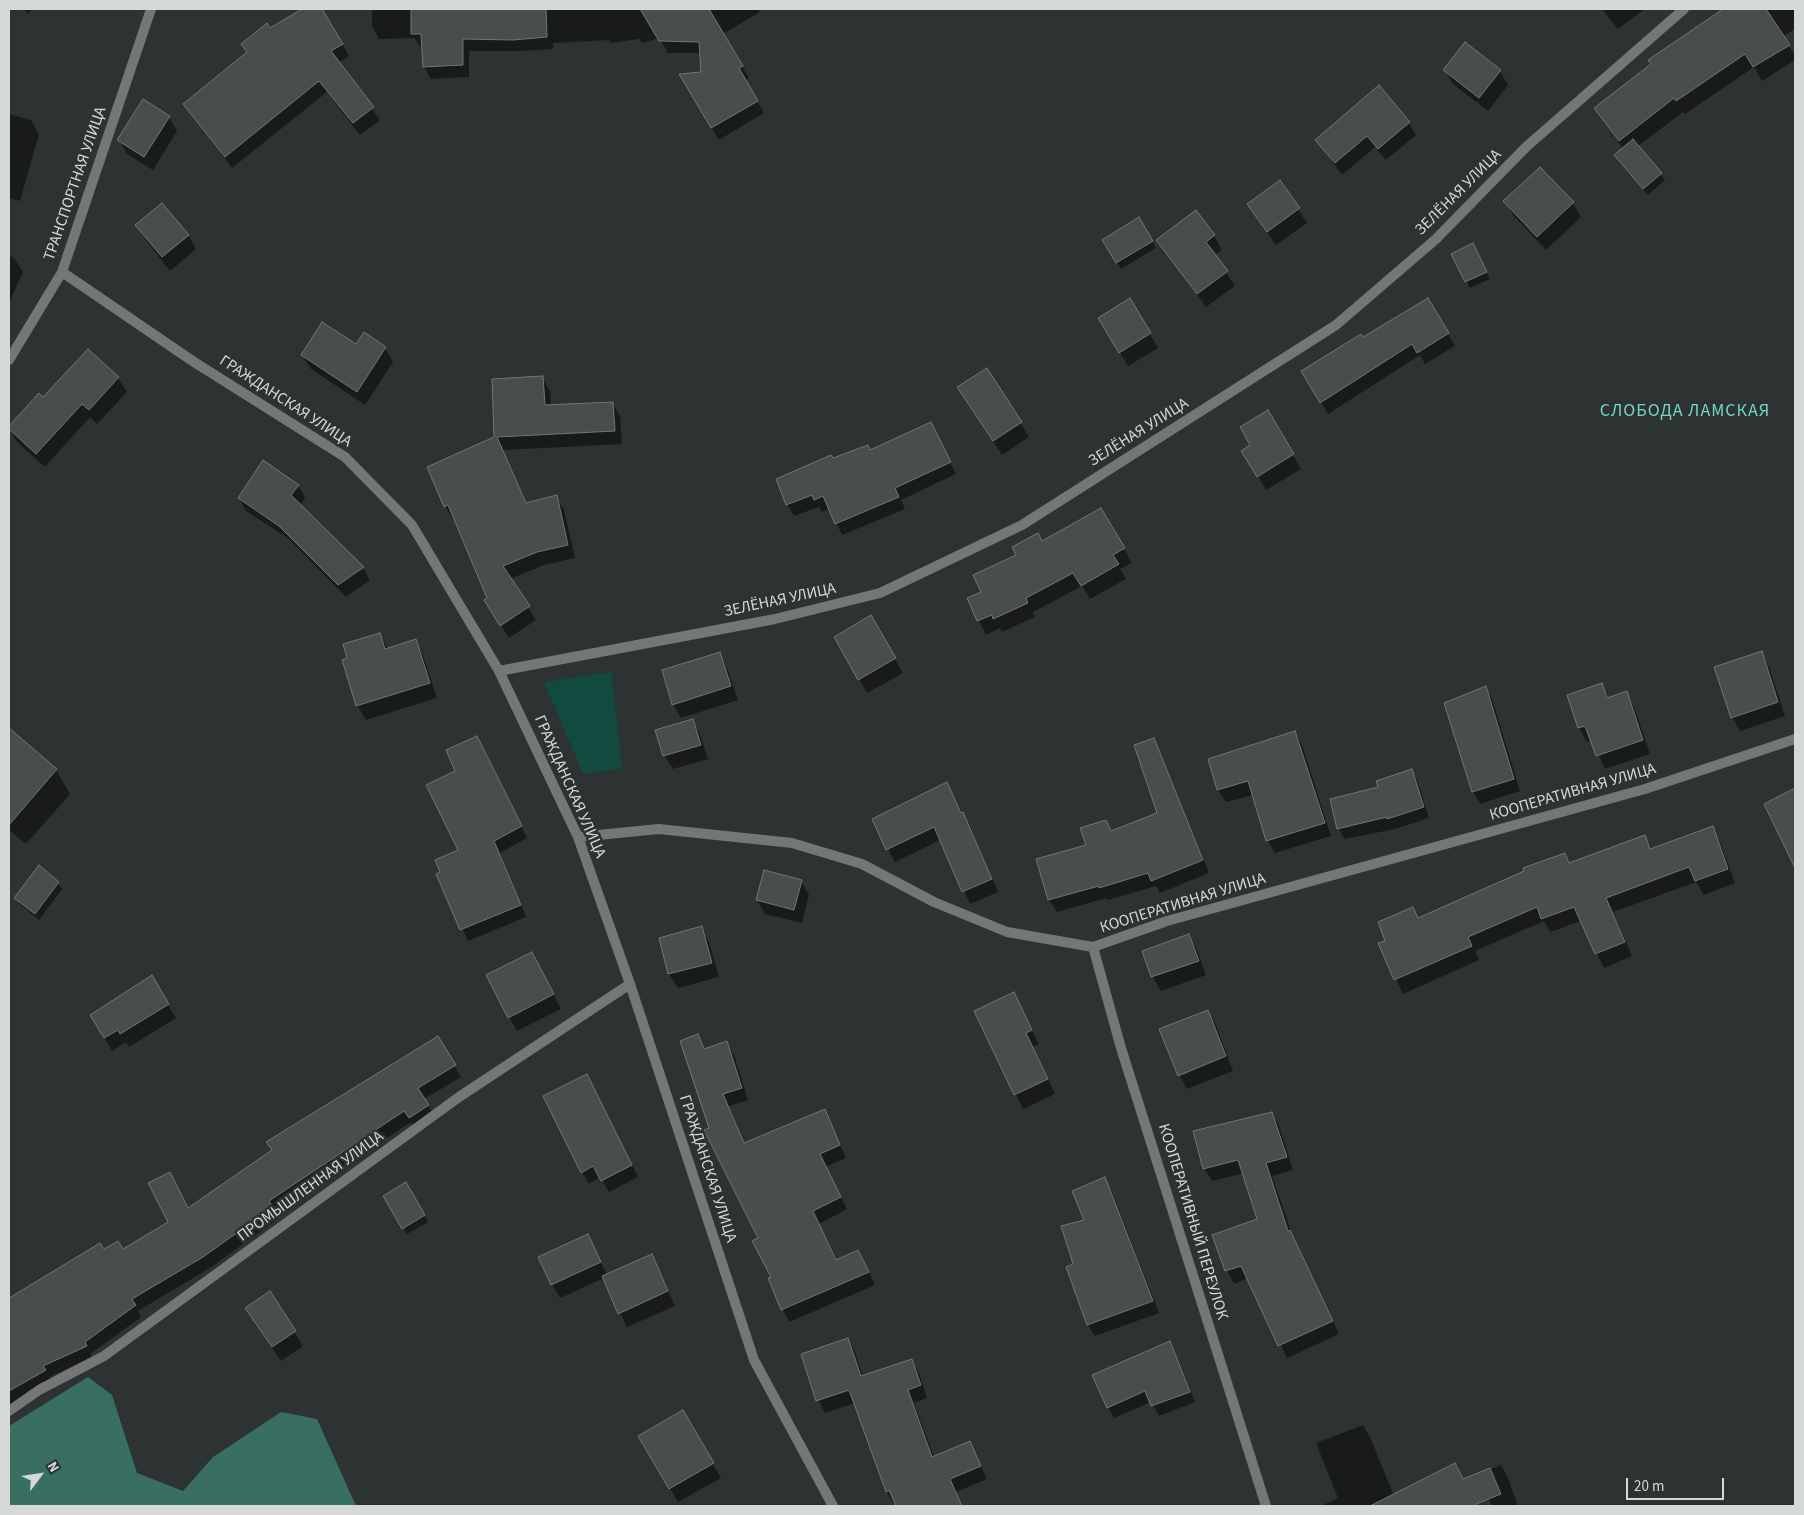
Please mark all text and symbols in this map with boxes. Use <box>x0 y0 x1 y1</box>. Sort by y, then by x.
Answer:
street label: ТРАНСПОРТНАЯ УЛИЦА <box>41 104 111 264</box>
street label: ЗЕЛЁНАЯ УЛИЦА <box>1412 146 1506 240</box>
street label: ГРАЖДАНСКАЯ УЛИЦА <box>215 352 355 452</box>
street label: ЗЕЛЁНАЯ УЛИЦА <box>1085 395 1193 471</box>
district label: СЛОБОДА ЛАМСКАЯ <box>1598 401 1772 423</box>
street label: ЗЕЛЁНАЯ УЛИЦА <box>722 580 838 622</box>
street label: ГРАЖДАНСКАЯ УЛИЦА <box>529 713 609 861</box>
street label: КООПЕРАТИВНАЯ УЛИЦА <box>1488 760 1658 826</box>
street label: КООПЕРАТИВНАЯ УЛИЦА <box>1098 870 1268 938</box>
street label: ГРАЖДАНСКАЯ УЛИЦА <box>674 1093 740 1245</box>
street label: КООПЕРАТИВНЫЙ ПЕРЕУЛОК <box>1153 1122 1231 1322</box>
street label: ПРОМЫШЛЕННАЯ УЛИЦА <box>234 1128 388 1246</box>
north arrow <box>15 1450 65 1500</box>
text: N <box>42 1458 64 1476</box>
scale bar <box>1629 1468 1726 1500</box>
text: 20 m <box>1634 1476 1664 1497</box>

